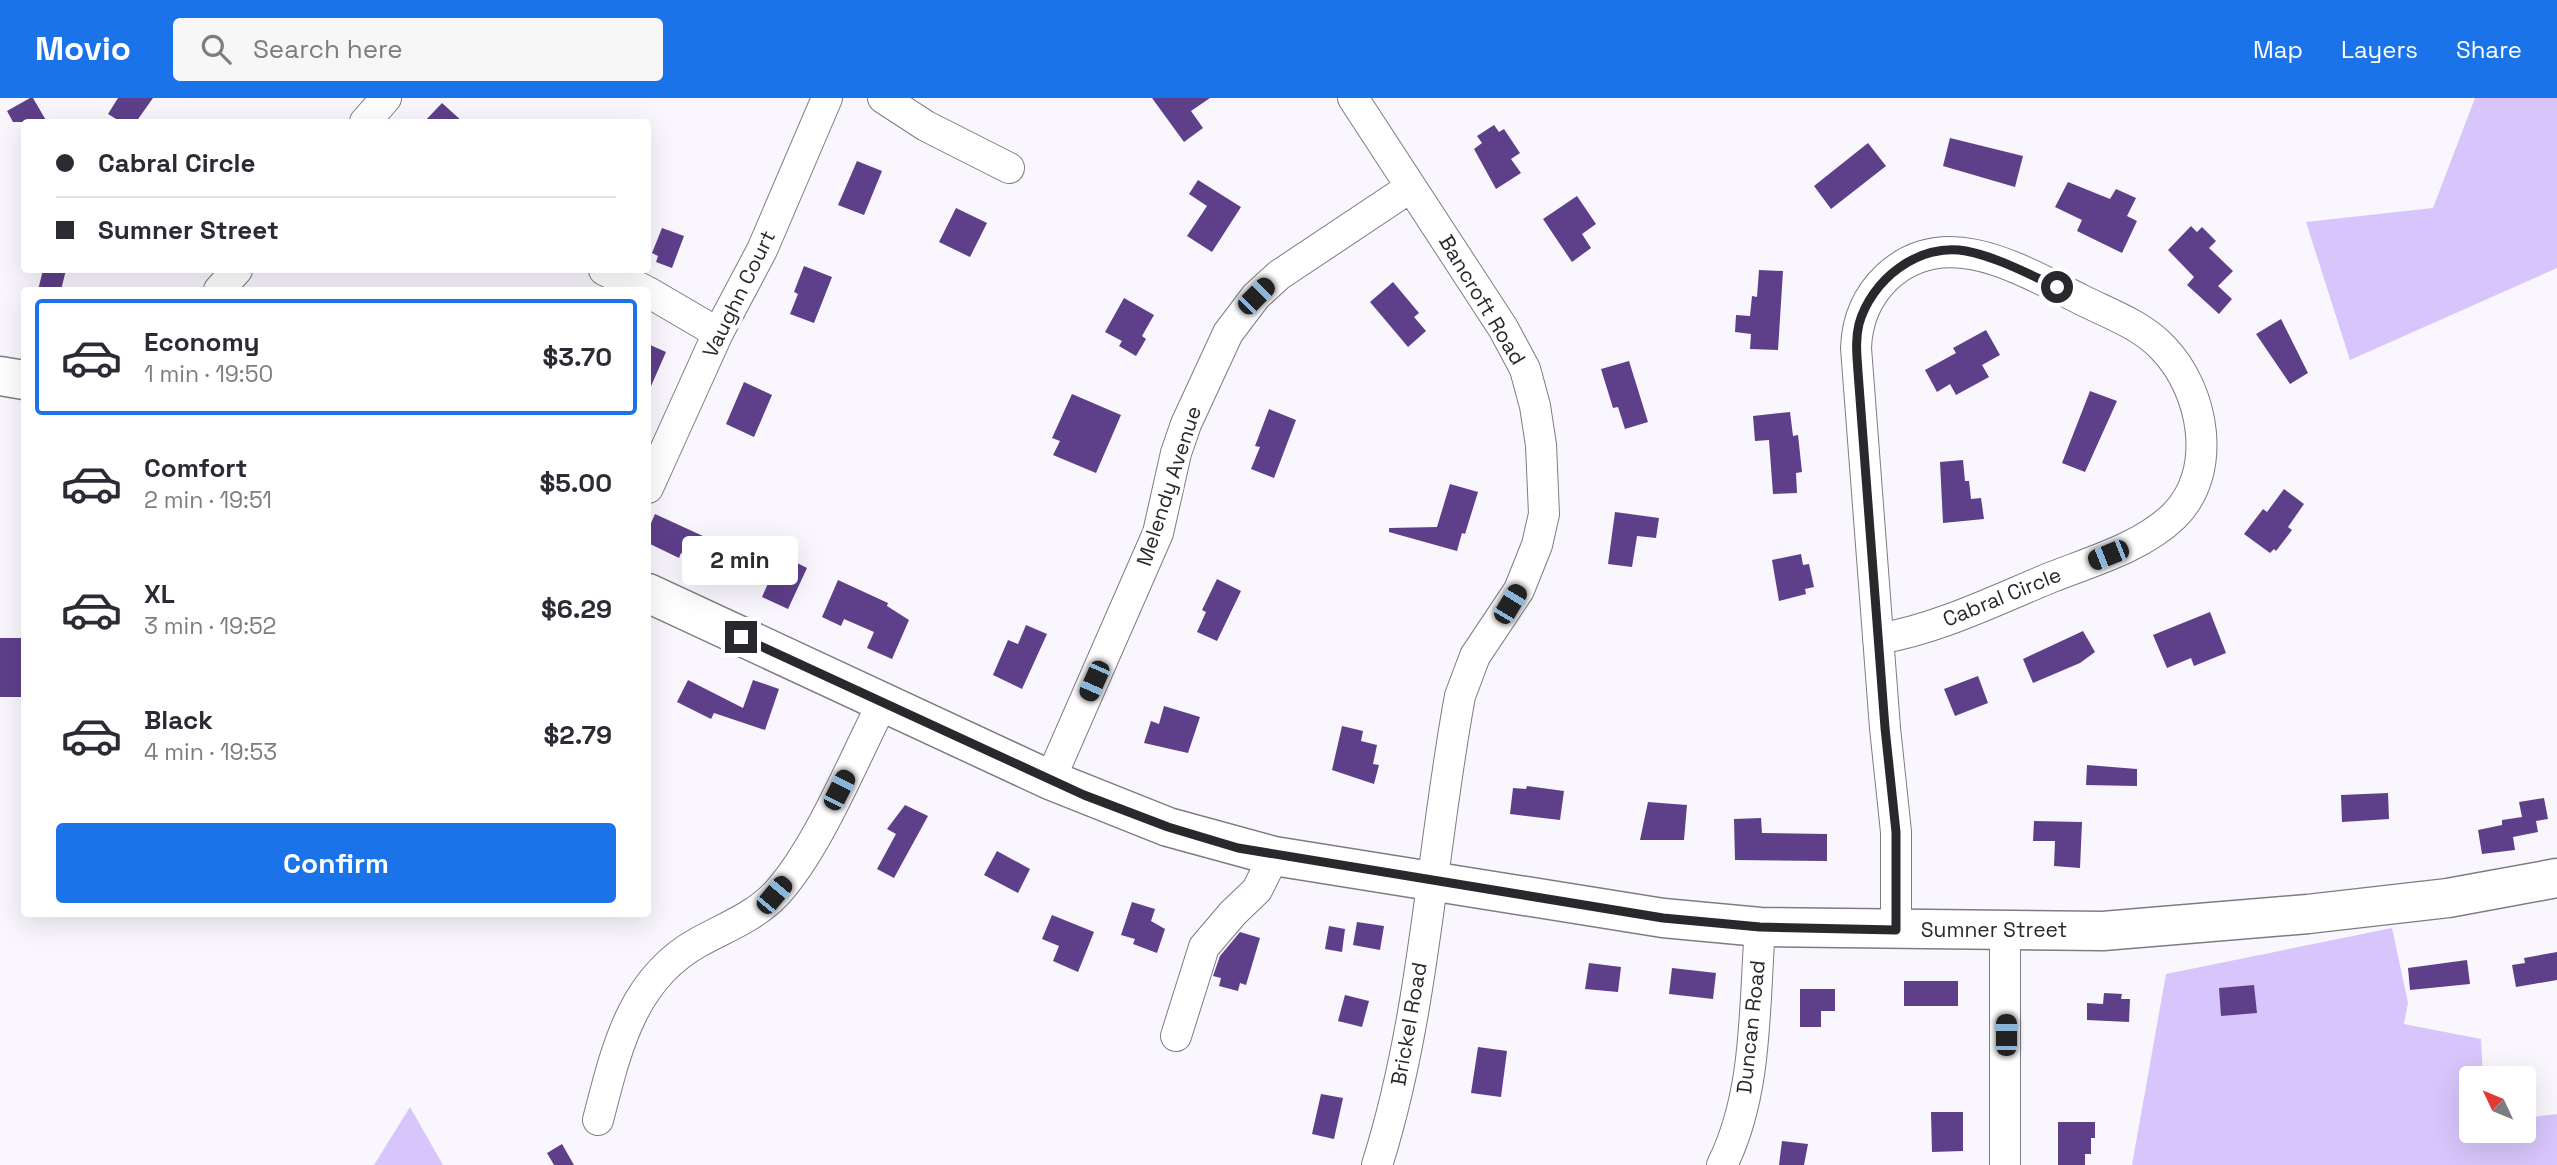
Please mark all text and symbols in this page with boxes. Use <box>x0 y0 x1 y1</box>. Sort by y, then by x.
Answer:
search box <box>173 18 663 81</box>
text: Movio <box>35 28 131 70</box>
icon: search <box>197 30 235 68</box>
text: Search here <box>253 32 403 66</box>
text: Map <box>2253 34 2303 65</box>
text: Layers <box>2341 34 2418 65</box>
text: Share <box>2456 34 2522 65</box>
text: Cabral Circle <box>98 146 256 180</box>
text: Sumner Street <box>98 213 279 247</box>
street label: Vaughn Court <box>696 226 781 362</box>
street label: Bancroft Road <box>1433 230 1532 370</box>
route start <box>2041 271 2073 303</box>
car <box>1234 274 1279 318</box>
text: Economy <box>144 325 260 359</box>
icon: car <box>60 326 123 389</box>
text: $3.70 <box>542 340 612 374</box>
text: 1 min · 19:50 <box>144 359 273 389</box>
street label: Melendy Avenue <box>1130 402 1207 569</box>
text: Comfort <box>144 451 247 485</box>
icon: car <box>60 452 123 515</box>
text: $5.00 <box>540 466 612 500</box>
text: 2 min · 19:51 <box>144 485 272 515</box>
callout: 2 min <box>683 536 799 584</box>
car <box>2085 537 2132 573</box>
text: 2 min <box>710 545 770 575</box>
street label: Cabral Circle <box>1939 561 2065 633</box>
text: XL <box>144 577 175 611</box>
icon: car <box>60 578 123 641</box>
car <box>1491 581 1530 627</box>
text: $6.29 <box>541 592 612 626</box>
text: 3 min · 19:52 <box>144 611 276 641</box>
route end <box>725 621 757 653</box>
car <box>1076 658 1113 704</box>
text: Black <box>144 703 213 737</box>
icon: car <box>60 704 123 767</box>
text: $2.79 <box>543 718 612 752</box>
text: 4 min · 19:53 <box>144 737 277 767</box>
car <box>821 767 858 813</box>
button: Confirm <box>56 823 616 903</box>
car <box>753 872 796 918</box>
street label: Sumner Street <box>1921 916 2067 943</box>
street label: Duncan Road <box>1730 959 1771 1095</box>
street label: Brickel Road <box>1384 960 1433 1088</box>
car <box>1996 1014 2017 1056</box>
north arrow <box>2459 1066 2536 1143</box>
map controls <box>2459 1066 2536 1143</box>

